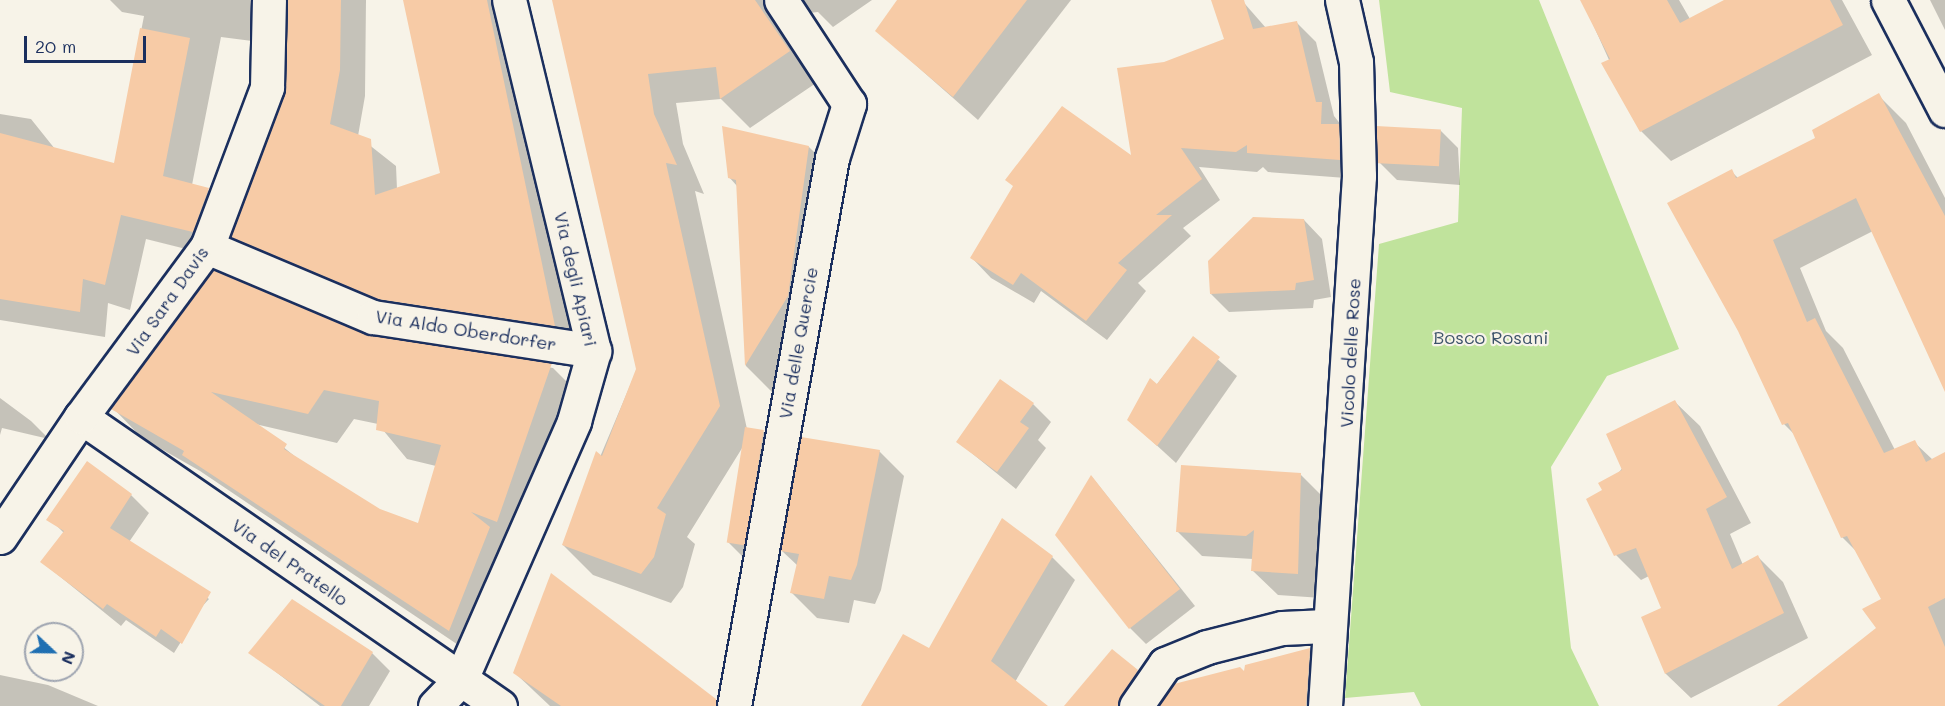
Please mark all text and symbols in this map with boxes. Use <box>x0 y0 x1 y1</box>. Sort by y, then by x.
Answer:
scale bar <box>27 24 148 62</box>
text: 20 m <box>35 34 76 58</box>
street label: Via degli Apiari <box>550 210 602 348</box>
street label: Via Sara Davis <box>121 242 213 360</box>
street label: Via delle Quercie <box>774 265 822 421</box>
street label: Vicolo delle Rose <box>1335 278 1365 428</box>
street label: Via Aldo Oberdorfer <box>374 305 558 355</box>
park label: Bosco Rosani <box>1433 326 1549 348</box>
street label: Via del Pratello <box>228 514 352 610</box>
north arrow <box>24 622 84 682</box>
text: N <box>57 649 81 668</box>

